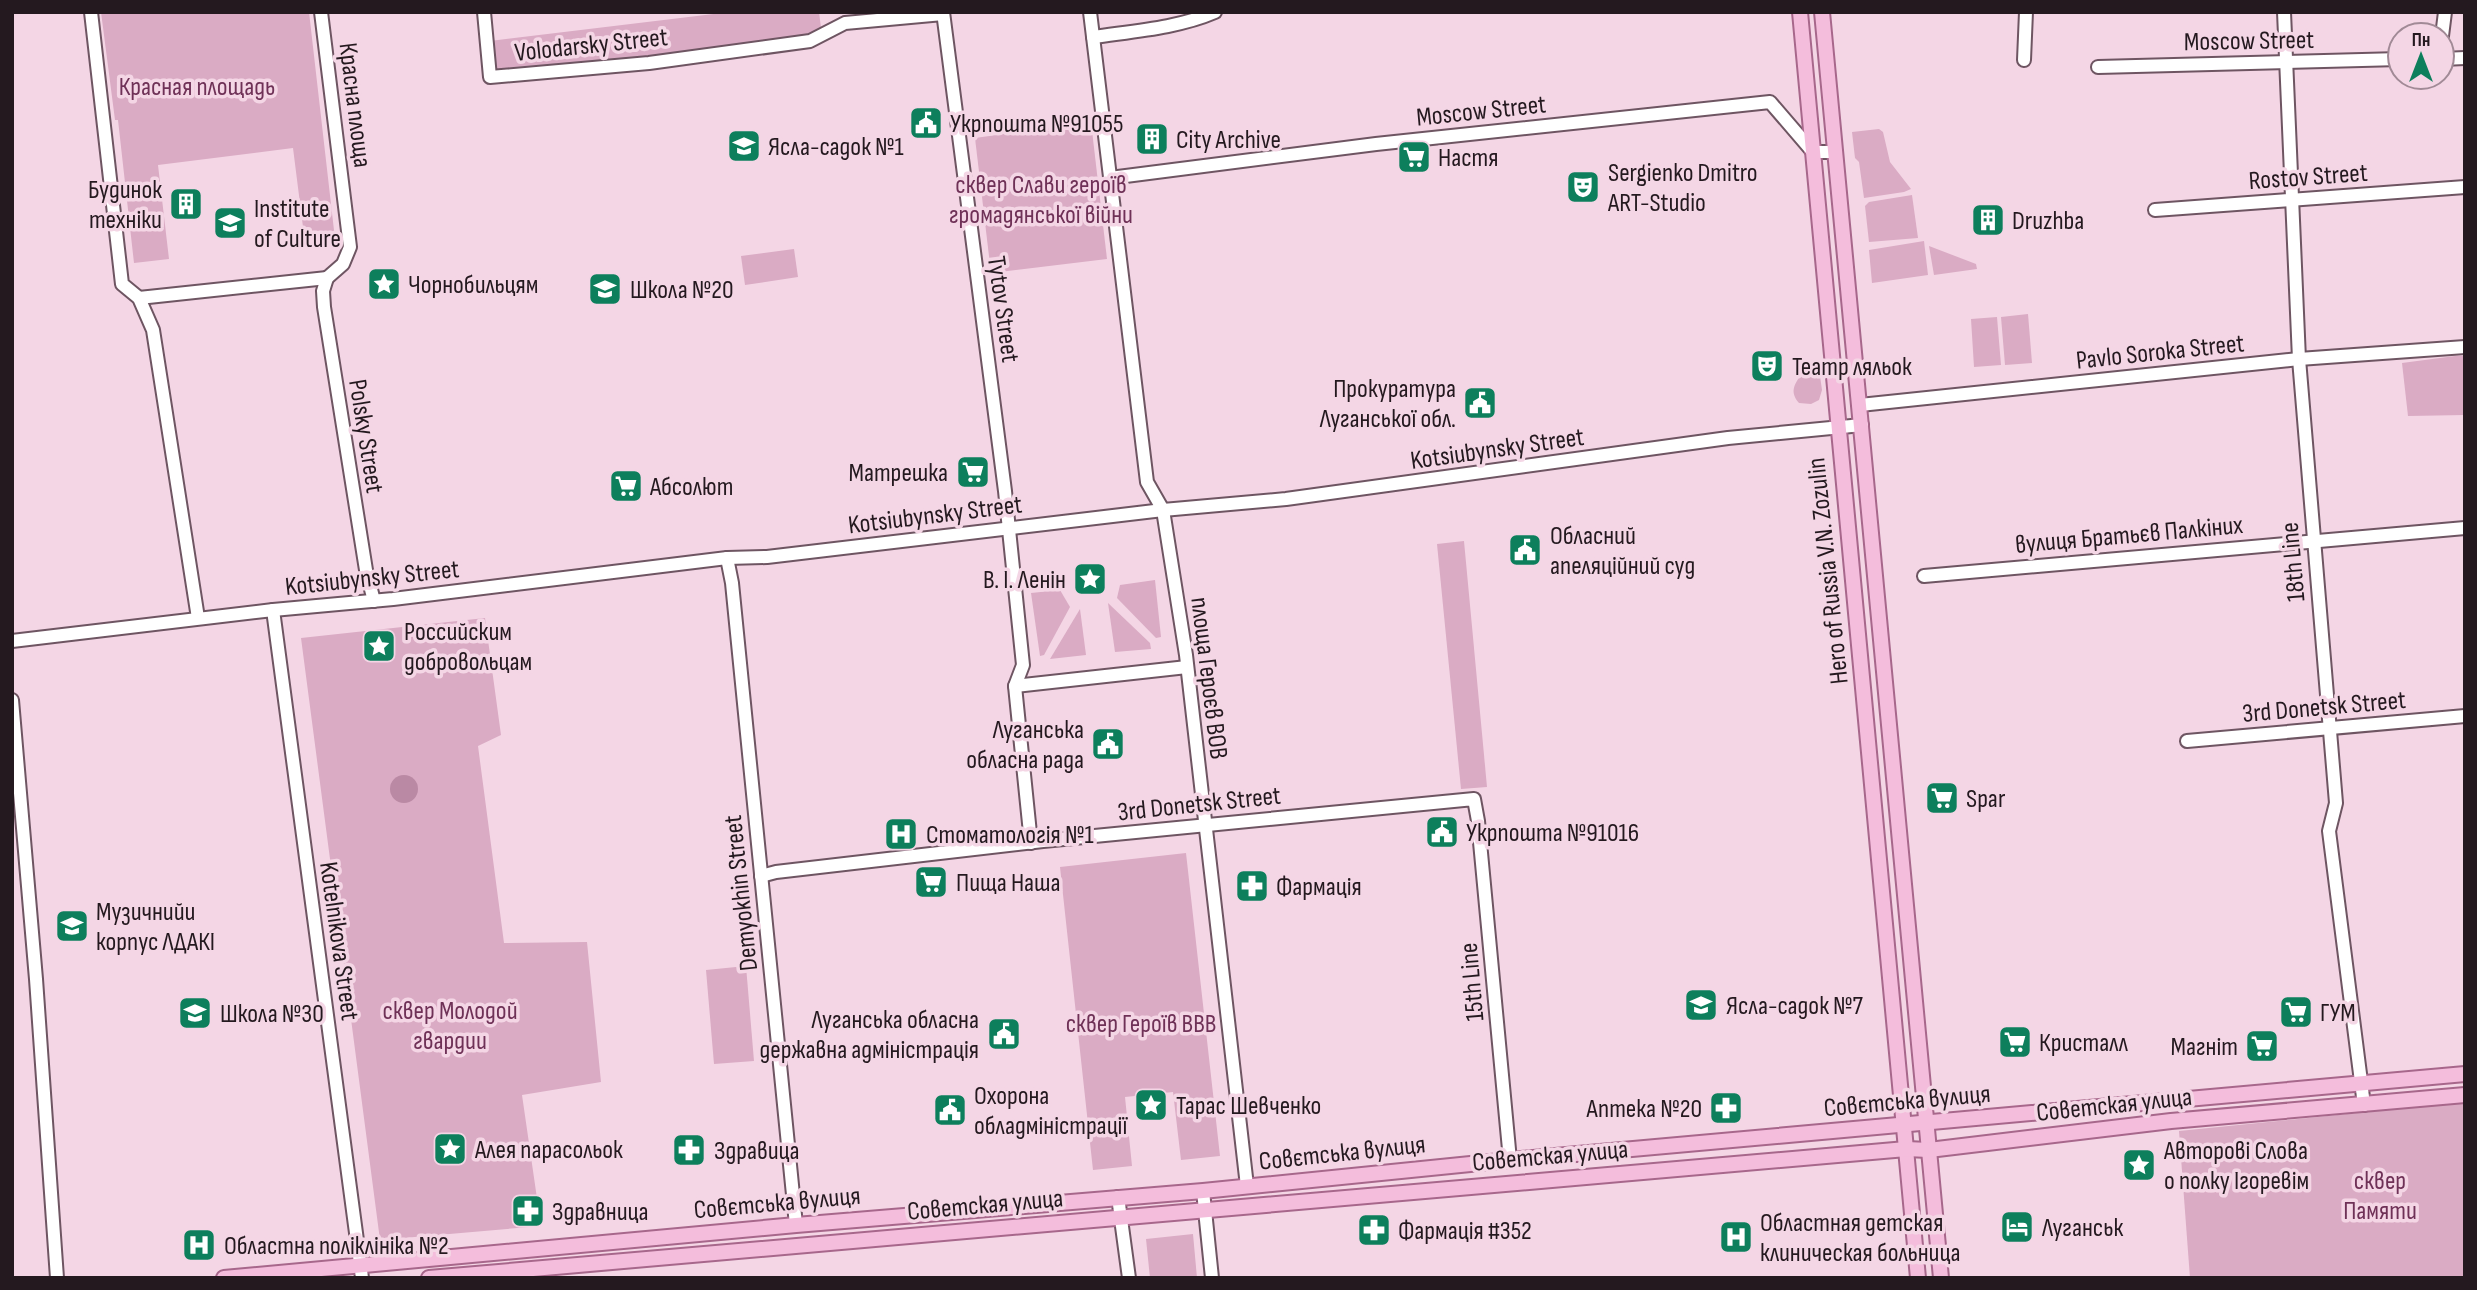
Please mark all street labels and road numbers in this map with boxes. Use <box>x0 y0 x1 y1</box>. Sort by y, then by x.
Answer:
street label: Volodarsky Street <box>513 22 669 69</box>
street label: Moscow Street <box>2184 25 2314 58</box>
street label: Красна площа <box>331 41 378 169</box>
street label: Moscow Street <box>1415 89 1548 134</box>
street label: Rostov Street <box>2248 158 2369 197</box>
street label: Tytov Street <box>980 254 1025 364</box>
street label: Pavlo Soroka Street <box>2075 328 2246 377</box>
street label: Polsky Street <box>341 377 390 495</box>
street label: Kotsiubynsky Street <box>1408 422 1586 477</box>
street label: Hero of Russia V.N. Zozulin <box>1801 456 1856 686</box>
street label: Kotsiubynsky Street <box>846 489 1024 542</box>
street label: вулиця Братьєв Палкіних <box>2014 510 2245 561</box>
street label: 18th Line <box>2275 521 2312 603</box>
street label: Kotsiubynsky Street <box>284 554 461 603</box>
street label: площа Героєв ВОВ <box>1183 595 1234 761</box>
street label: 3rd Donetsk Street <box>2241 685 2407 730</box>
street label: 3rd Donetsk Street <box>1116 780 1282 828</box>
street label: Demyokhin Street <box>718 813 765 972</box>
street label: Kotelnikova Street <box>312 860 365 1023</box>
street label: 15th Line <box>1454 941 1491 1022</box>
street label: Совєтська вулиця <box>1823 1079 1992 1124</box>
street label: Советская улица <box>2035 1082 2193 1129</box>
street label: Совєтська вулиця <box>1257 1129 1427 1178</box>
street label: Советская улица <box>1471 1134 1629 1179</box>
street label: Совєтська вулиця <box>693 1181 862 1226</box>
street label: Советская улица <box>906 1183 1064 1228</box>

